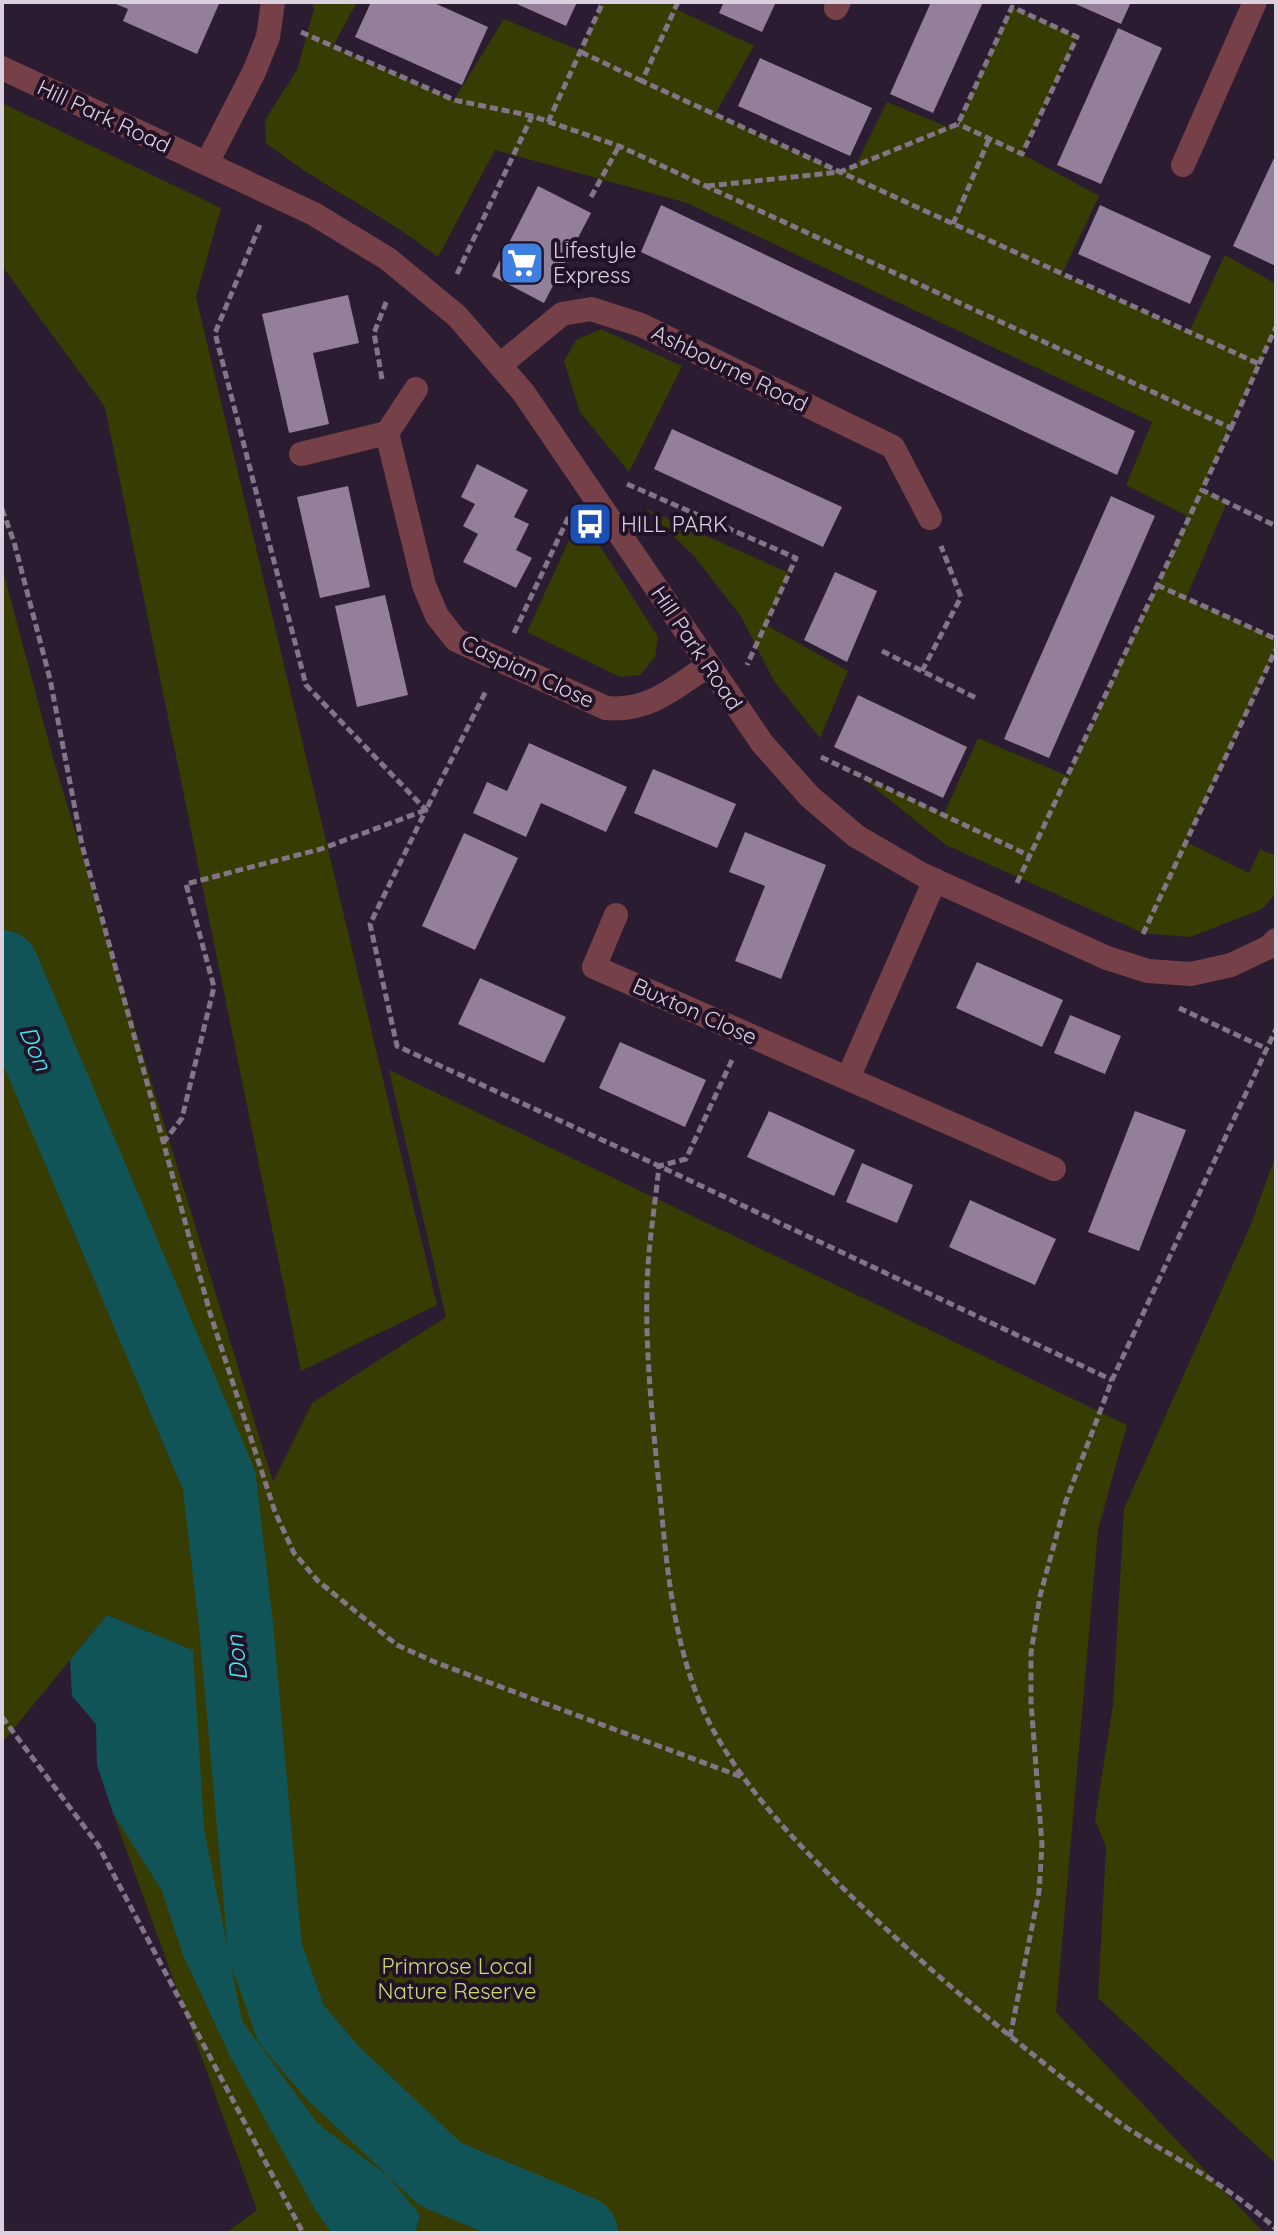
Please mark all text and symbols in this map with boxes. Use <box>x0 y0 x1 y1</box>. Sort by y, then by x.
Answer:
street label: Hill Park Road <box>33 73 175 159</box>
place label: Lifestyle Express <box>553 236 636 289</box>
supermarket icon: Lifestyle Express <box>498 239 546 287</box>
street label: Ashbourne Road <box>647 318 813 418</box>
bus stop icon: HILL PARK <box>566 500 614 548</box>
place label: HILL PARK <box>621 510 728 538</box>
street label: Hill Park Road <box>645 581 749 715</box>
street label: Caspian Close <box>457 628 599 714</box>
street label: Buxton Close <box>628 971 762 1051</box>
water label: Don <box>13 1021 59 1076</box>
water label: Don <box>219 1633 253 1682</box>
park label: Primrose Local Nature Reserve <box>377 1952 537 2005</box>

